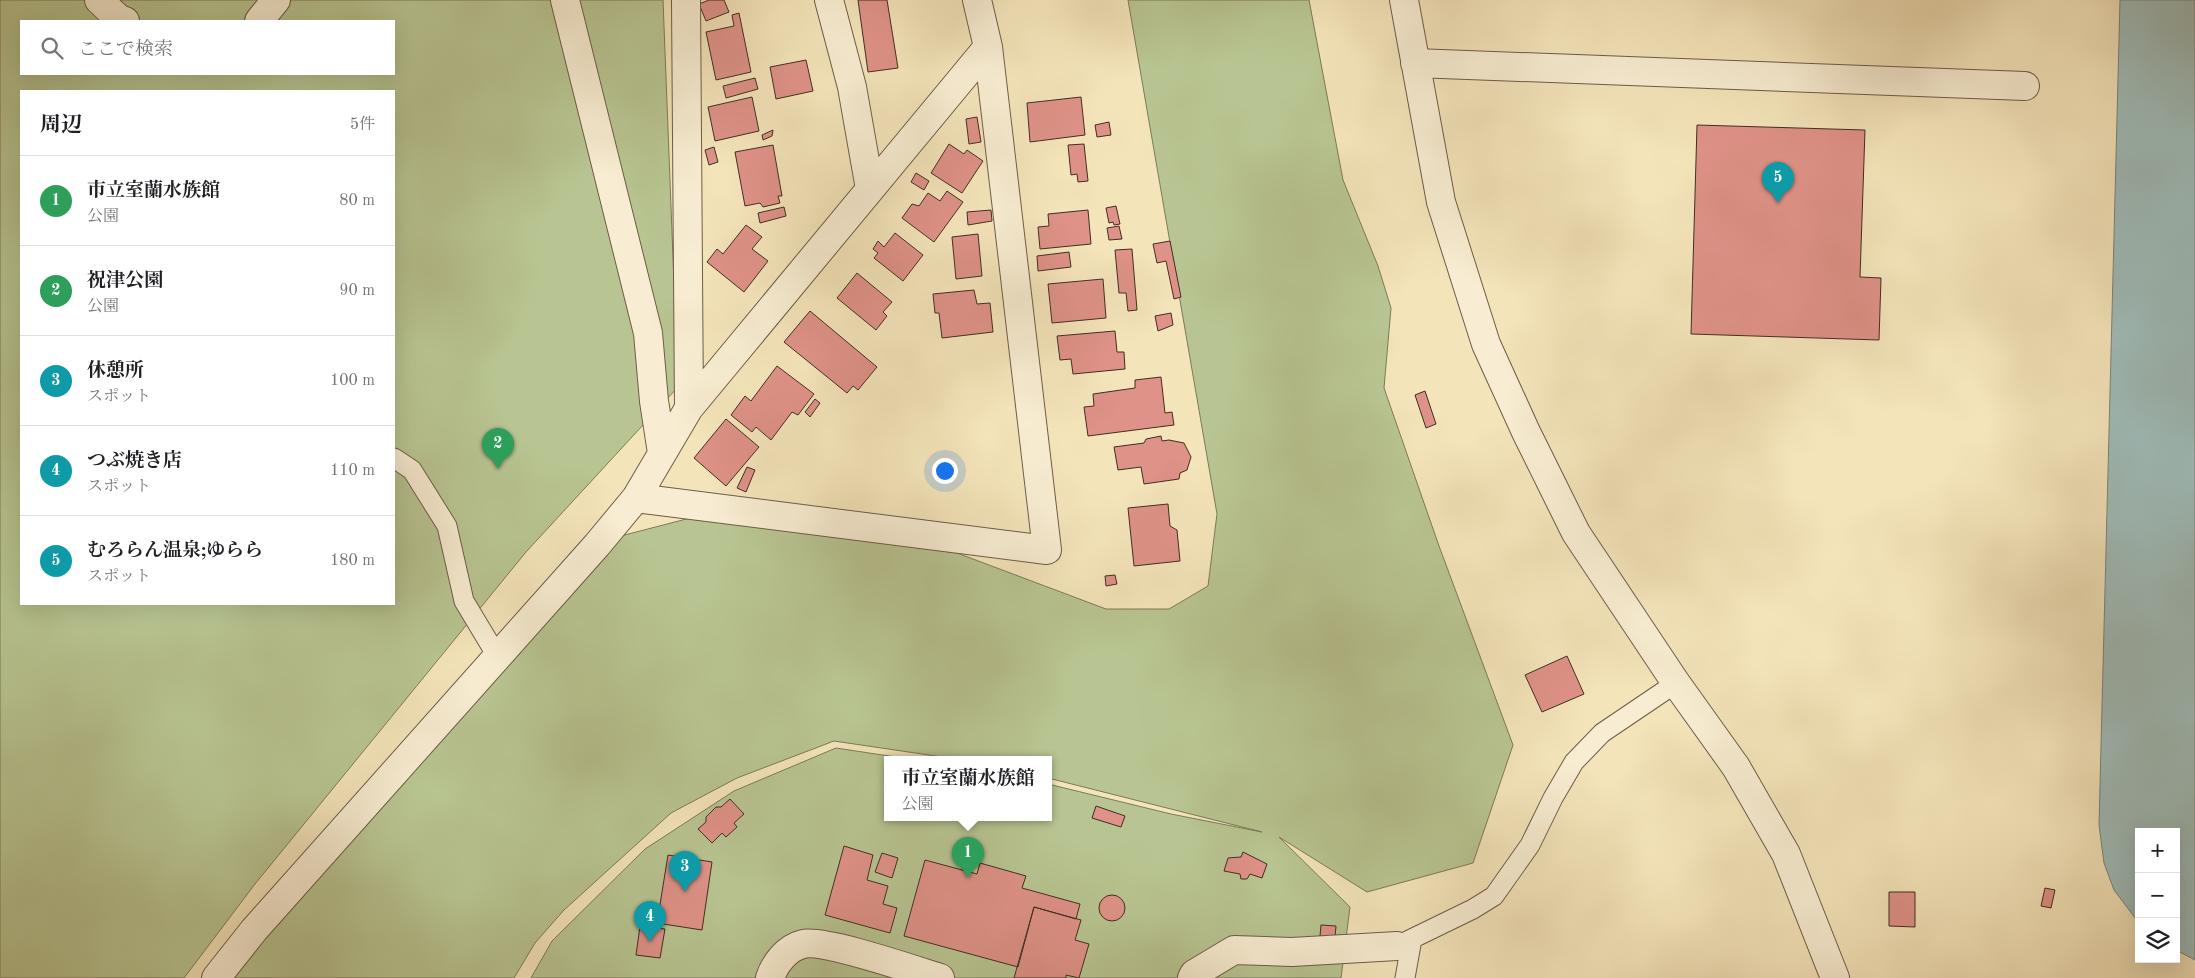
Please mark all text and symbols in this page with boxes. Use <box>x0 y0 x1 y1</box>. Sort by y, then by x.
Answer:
search box <box>20 20 395 75</box>
icon: search <box>38 34 66 62</box>
text: ここで検索 <box>78 41 173 60</box>
text: 周辺 <box>40 115 82 136</box>
text: 5件 <box>350 117 375 133</box>
pin: 5 <box>1762 162 1794 203</box>
text: 市立室蘭水族館 <box>87 182 220 201</box>
text: 1 <box>51 193 61 209</box>
text: 80 m <box>339 193 375 209</box>
text: 公園 <box>87 209 119 225</box>
text: 祝津公園 <box>87 272 163 291</box>
text: 2 <box>51 283 61 299</box>
text: 90 m <box>339 283 375 299</box>
text: 公園 <box>87 299 119 315</box>
text: 休憩所 <box>87 362 144 381</box>
text: 3 <box>51 373 61 389</box>
text: 100 m <box>330 373 375 389</box>
text: スポット <box>87 389 151 405</box>
pin: 2 <box>482 428 514 469</box>
text: つぶ焼き店 <box>87 452 182 471</box>
your location <box>932 458 958 484</box>
text: 4 <box>51 463 61 479</box>
text: 110 m <box>330 463 375 479</box>
text: スポット <box>87 479 151 495</box>
text: むろらん温泉;ゆらら <box>87 542 263 561</box>
text: 5 <box>51 553 61 569</box>
text: 180 m <box>330 553 375 569</box>
text: スポット <box>87 569 151 585</box>
popup <box>884 756 1052 821</box>
text: 市立室蘭水族館 <box>901 770 1035 789</box>
text: 公園 <box>901 797 934 813</box>
map controls <box>2135 828 2180 963</box>
button: + <box>2135 828 2180 873</box>
pin: 1 <box>952 837 984 878</box>
pin: 3 <box>669 851 701 892</box>
button: − <box>2135 873 2180 918</box>
pin: 4 <box>634 901 666 942</box>
button: layers <box>2135 918 2180 963</box>

